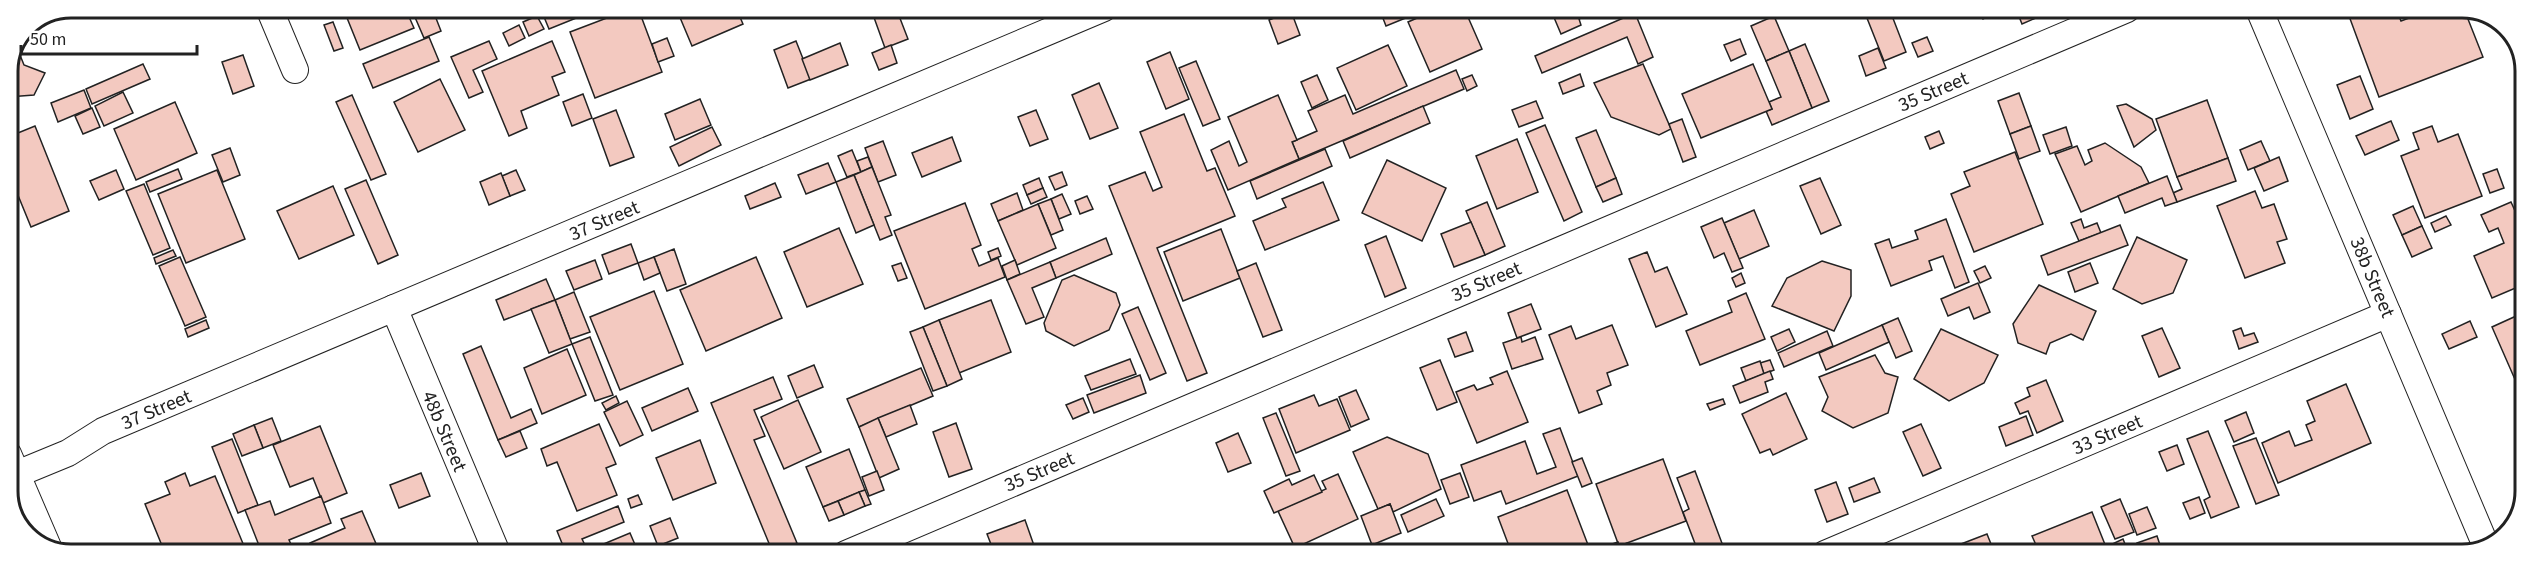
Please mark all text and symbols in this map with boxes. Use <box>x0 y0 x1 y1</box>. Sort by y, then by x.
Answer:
scale bar <box>21 18 196 56</box>
text: 50 m <box>30 27 66 52</box>
street label: 35 Street <box>1894 64 1973 119</box>
street label: 37 Street <box>565 193 644 248</box>
street label: 38b Street <box>2343 233 2402 322</box>
street label: 35 Street <box>1447 254 1526 309</box>
street label: 37 Street <box>117 382 196 437</box>
street label: 48b Street <box>415 387 474 476</box>
street label: 33 Street <box>2068 407 2147 462</box>
street label: 35 Street <box>1000 444 1079 499</box>

